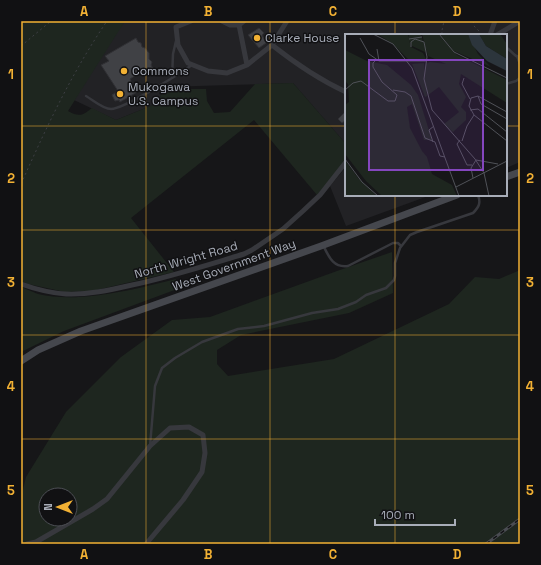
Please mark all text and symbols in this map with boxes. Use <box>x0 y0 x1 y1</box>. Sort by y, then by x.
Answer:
text: A <box>80 3 89 20</box>
text: B <box>204 3 213 20</box>
text: C <box>329 3 337 20</box>
text: D <box>453 3 462 20</box>
place label: Clarke House <box>265 30 339 46</box>
marker: Clarke House <box>252 33 262 43</box>
inset map <box>345 34 507 196</box>
place label: Commons <box>132 63 189 79</box>
text: 1 <box>8 66 14 83</box>
marker: Commons <box>119 66 129 76</box>
text: 1 <box>527 66 533 83</box>
place label: Mukogawa U.S. Campus <box>128 79 198 109</box>
marker: Mukogawa U.S. Campus <box>115 89 125 99</box>
text: 2 <box>7 170 15 187</box>
text: 2 <box>526 170 534 187</box>
street label: West Government Way <box>170 235 298 295</box>
street label: North Wright Road <box>133 238 239 282</box>
text: 3 <box>7 274 15 291</box>
text: 3 <box>526 274 534 291</box>
text: 4 <box>7 378 15 395</box>
text: 4 <box>526 378 534 395</box>
text: 5 <box>7 482 15 499</box>
text: 5 <box>526 482 534 499</box>
north arrow <box>38 487 78 527</box>
scale bar <box>375 501 455 527</box>
text: N <box>41 503 55 511</box>
text: 100 m <box>381 507 415 523</box>
text: A <box>80 546 89 563</box>
text: B <box>204 546 213 563</box>
text: C <box>329 546 337 563</box>
text: D <box>453 546 462 563</box>

